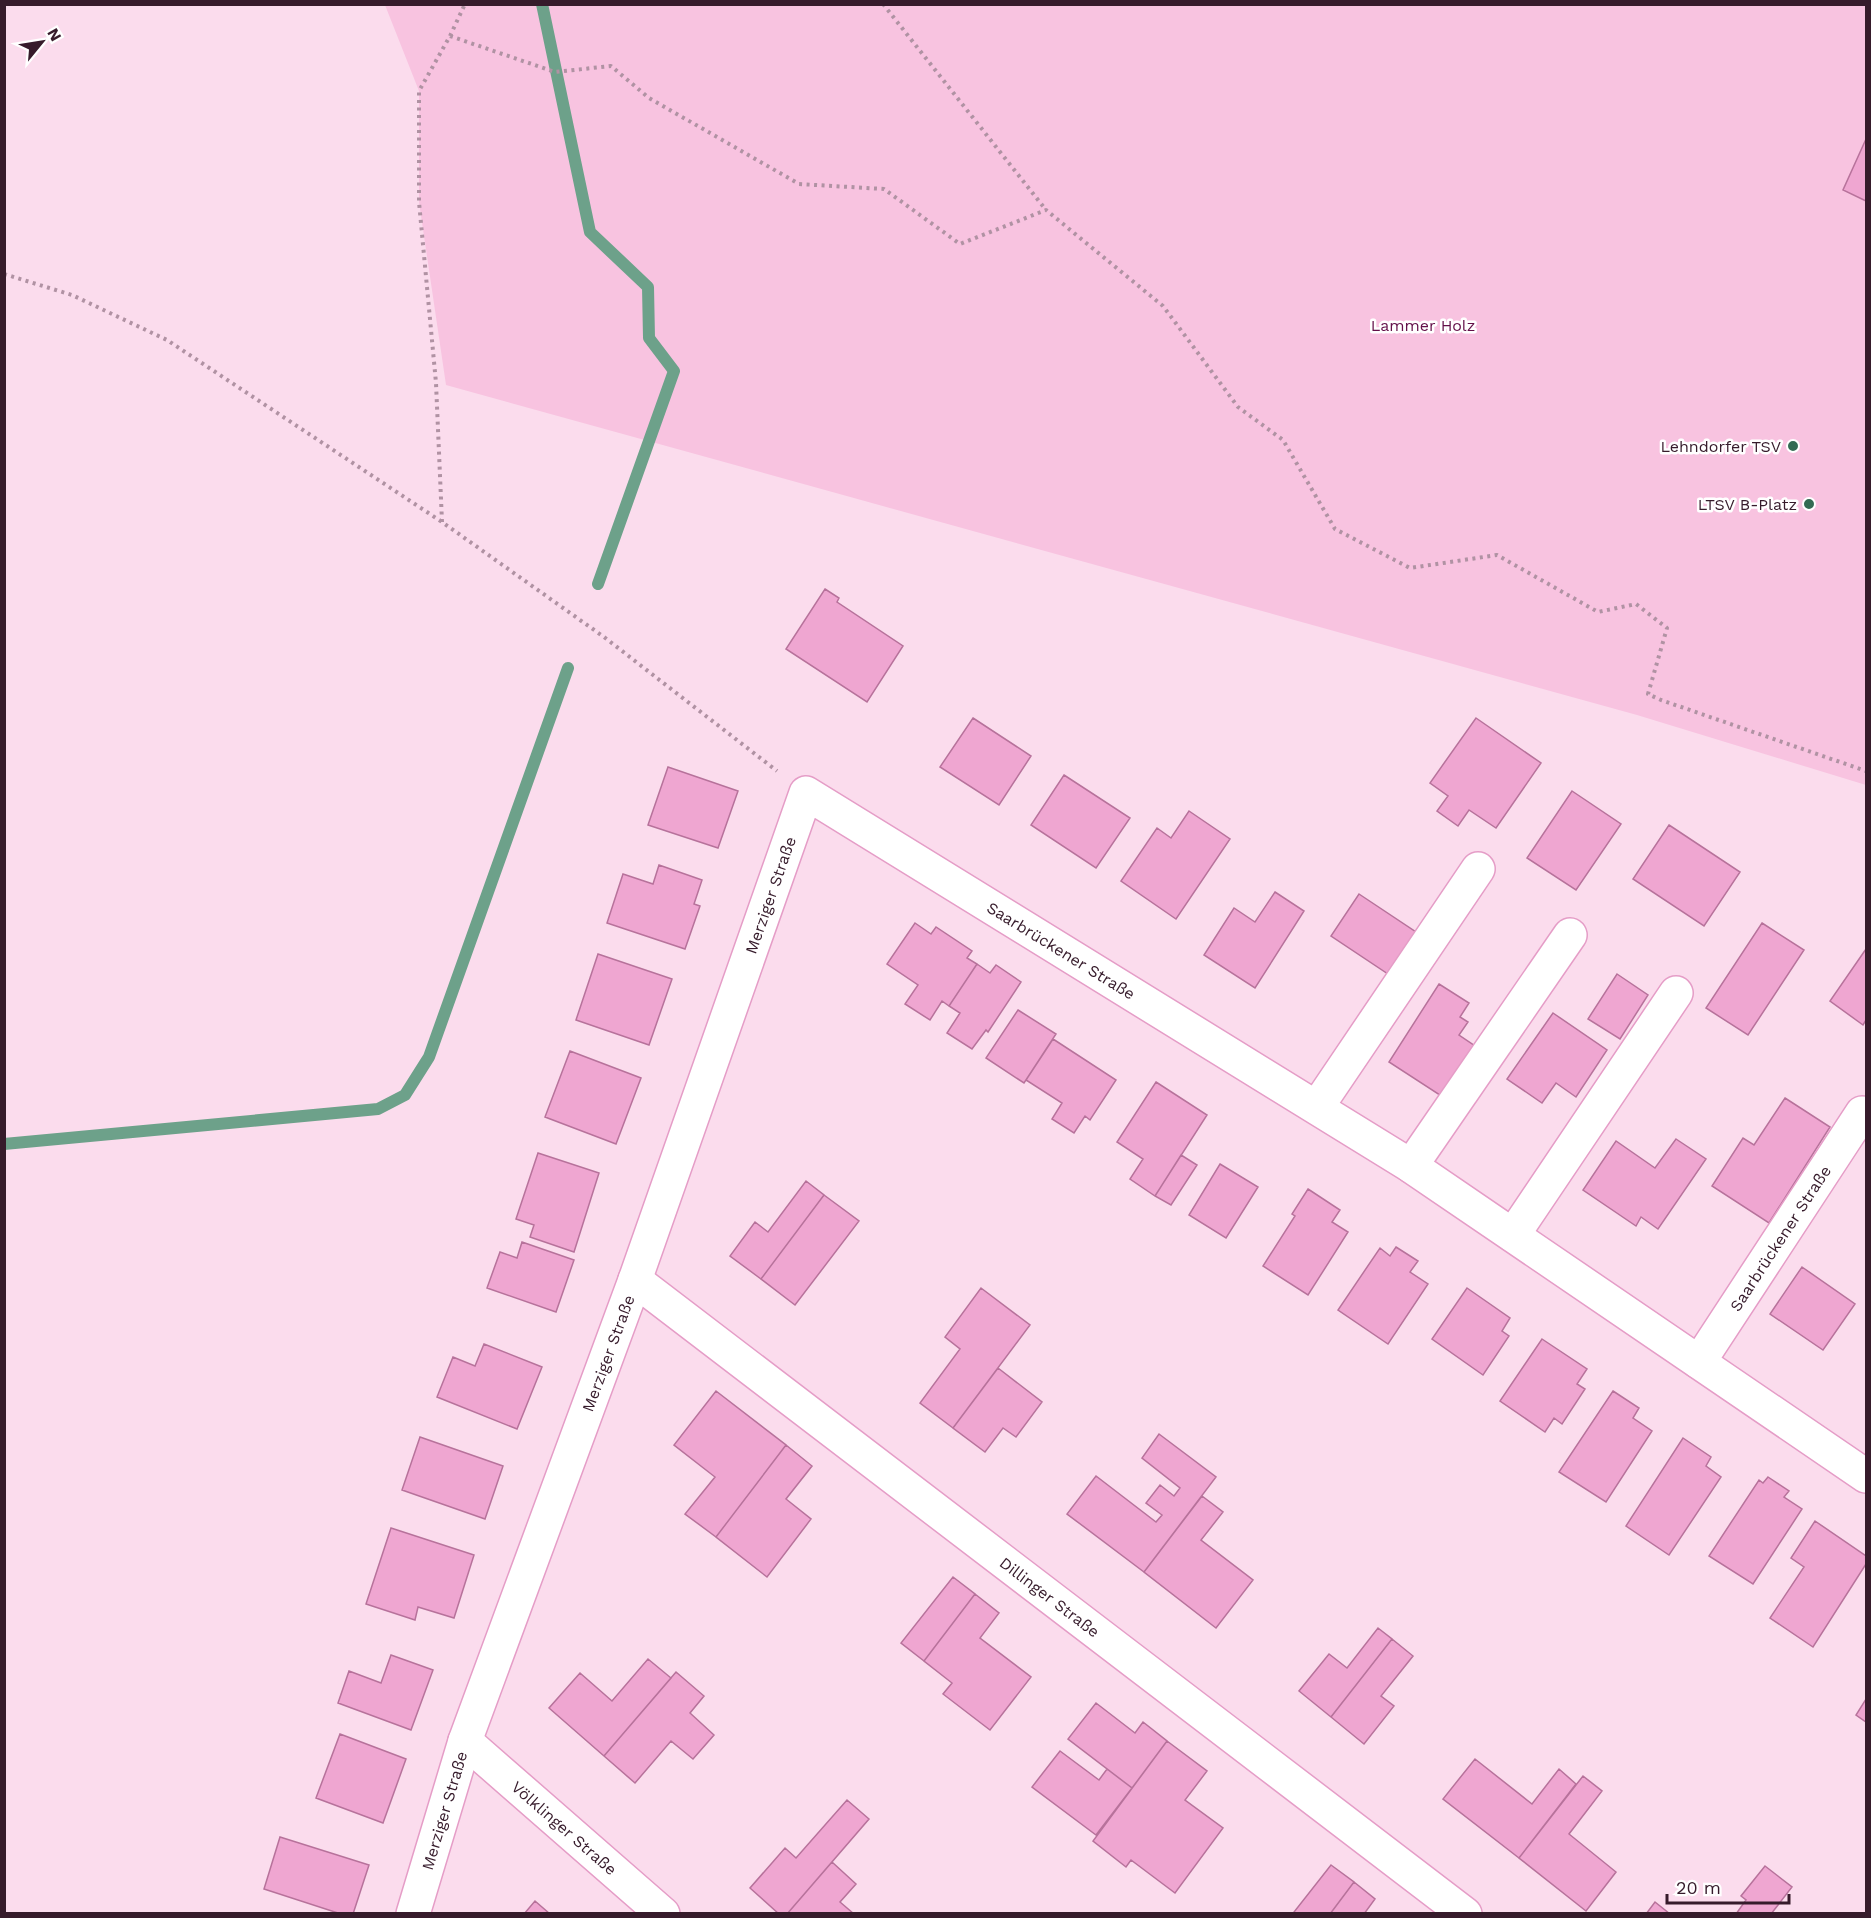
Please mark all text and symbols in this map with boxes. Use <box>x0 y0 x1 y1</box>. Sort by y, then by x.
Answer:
north arrow <box>12 12 72 72</box>
text: N <box>43 25 66 45</box>
park label: Lammer Holz <box>1371 316 1475 335</box>
place label: Lehndorfer TSV <box>1660 437 1781 456</box>
marker: Lehndorfer TSV <box>1786 439 1800 453</box>
place label: LTSV B-Platz <box>1698 495 1797 514</box>
marker: LTSV B-Platz <box>1802 497 1816 511</box>
street label: Merziger Straße <box>741 834 800 956</box>
street label: Saarbrückener Straße <box>984 898 1139 1003</box>
street label: Saarbrückener Straße <box>1725 1162 1835 1315</box>
street label: Merziger Straße <box>578 1292 638 1414</box>
street label: Dillinger Straße <box>996 1553 1104 1641</box>
street label: Merziger Straße <box>417 1749 471 1872</box>
street label: Völklinger Straße <box>508 1777 621 1879</box>
scale bar <box>1667 1867 1788 1905</box>
text: 20 m <box>1676 1877 1721 1898</box>

